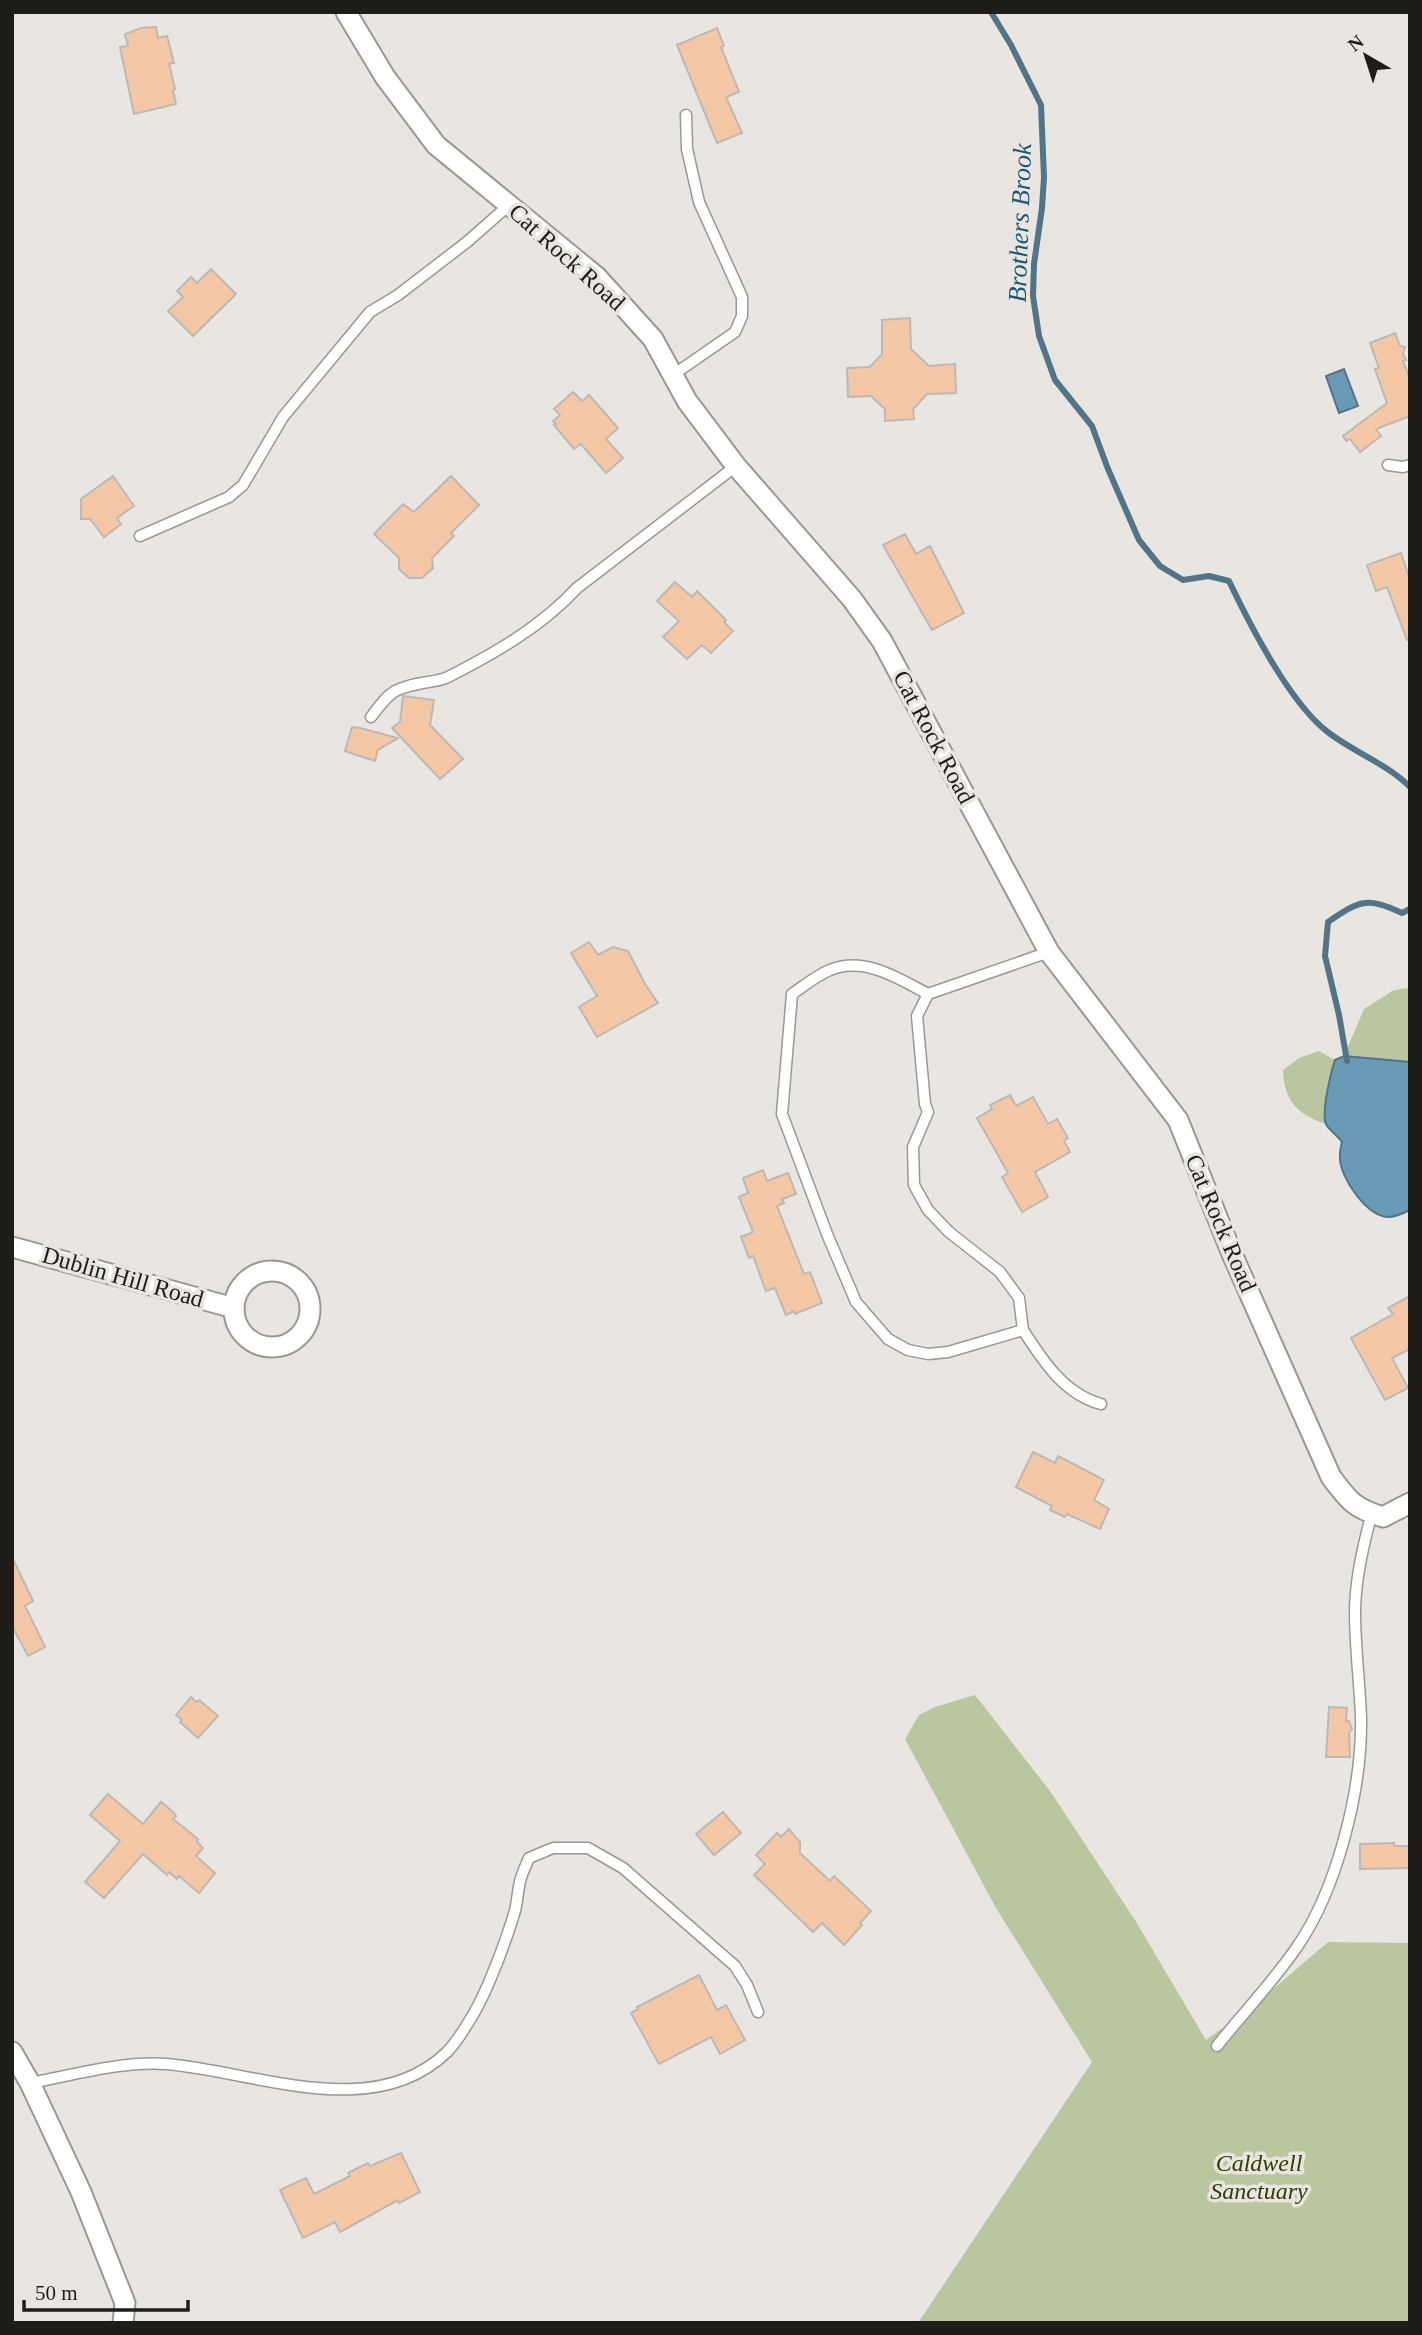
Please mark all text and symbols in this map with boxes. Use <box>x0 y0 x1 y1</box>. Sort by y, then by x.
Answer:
north arrow <box>1331 21 1401 91</box>
text: N <box>1344 31 1368 56</box>
water label: Brothers Brook <box>1003 143 1037 303</box>
street label: Cat Rock Road <box>504 198 630 316</box>
street label: Cat Rock Road <box>888 666 980 808</box>
street label: Cat Rock Road <box>1180 1150 1262 1296</box>
street label: Dublin Hill Road <box>39 1242 207 1312</box>
park label: Caldwell Sanctuary <box>1210 2150 1308 2204</box>
scale bar <box>24 2268 189 2312</box>
text: 50 m <box>35 2281 78 2305</box>

